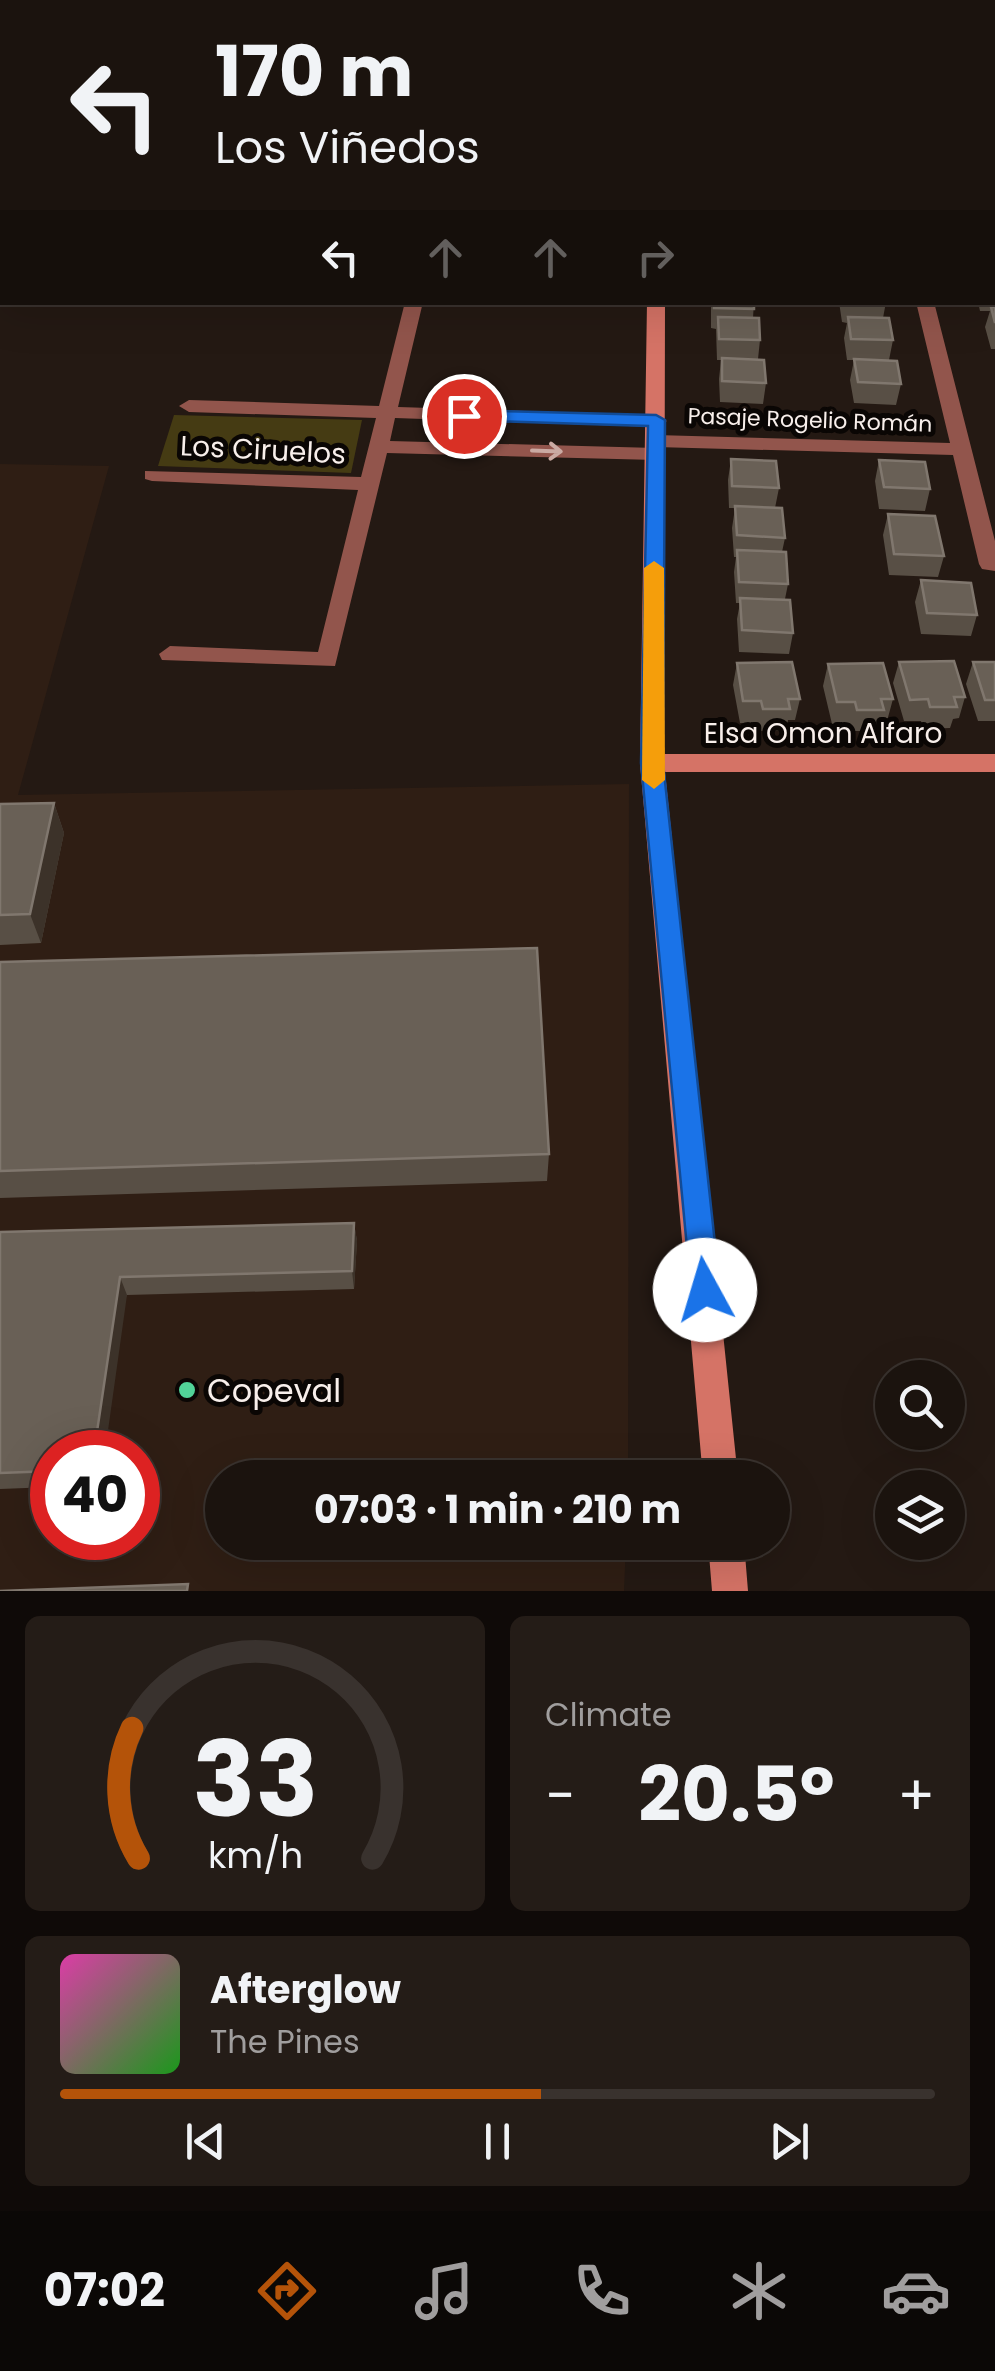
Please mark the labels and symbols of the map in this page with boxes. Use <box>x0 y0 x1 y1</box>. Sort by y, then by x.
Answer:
pin <box>422 374 507 459</box>
street label: Pasaje Rogelio Román <box>687 400 933 440</box>
street label: Los Ciruelos <box>179 426 347 474</box>
one-way arrow <box>531 442 563 461</box>
street label: Elsa Omon Alfaro <box>704 714 942 753</box>
position arrow <box>653 1238 757 1342</box>
place label: Copeval <box>207 1368 341 1413</box>
marker: Copeval <box>176 1379 198 1401</box>
speed limit sign: 40 <box>30 1430 160 1560</box>

